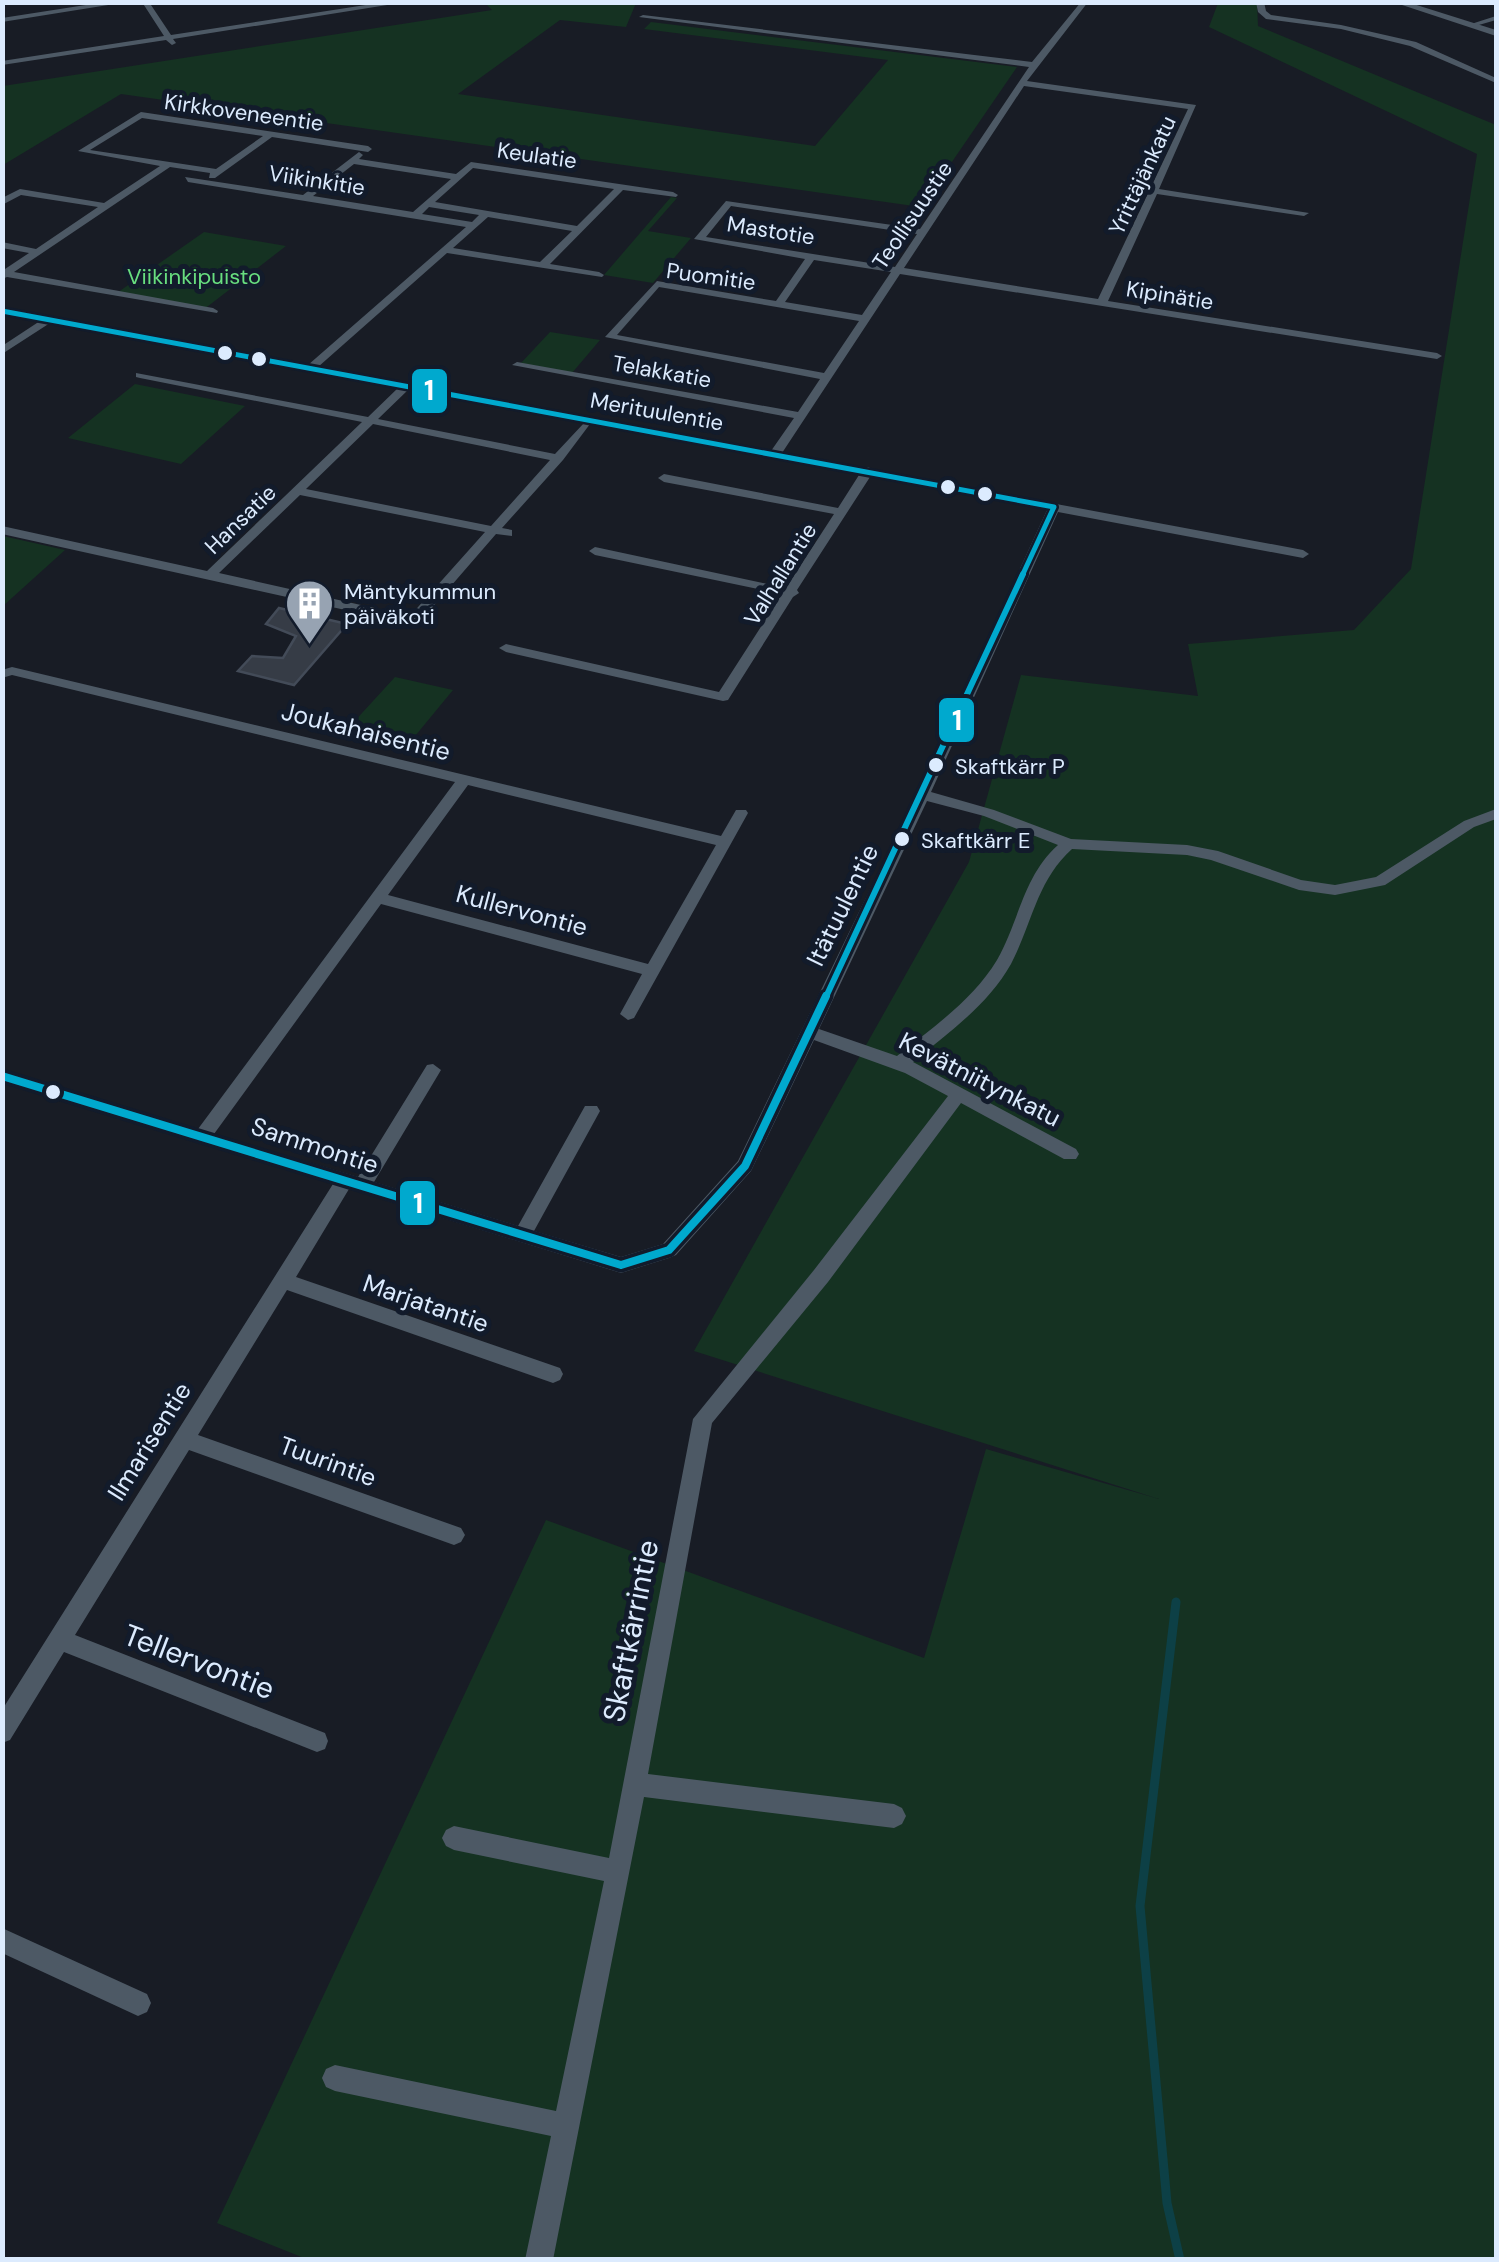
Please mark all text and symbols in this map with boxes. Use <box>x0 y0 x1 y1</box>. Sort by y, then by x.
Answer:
street label: Kirkkoveneentie <box>163 87 325 138</box>
street label: Yrittäjänkatu <box>1102 111 1183 240</box>
street label: Keulatie <box>495 136 579 175</box>
street label: Teollisuustie <box>866 156 959 275</box>
street label: Viikinkitie <box>267 159 367 202</box>
street label: Mastotie <box>725 209 817 252</box>
street label: Puomitie <box>664 256 757 297</box>
park label: Viikinkipuisto <box>127 262 261 291</box>
street label: Kipinätie <box>1124 274 1216 317</box>
unlabelled marker <box>215 343 235 363</box>
unlabelled marker <box>249 349 269 369</box>
street label: Telakkatie <box>610 349 714 394</box>
line badge: 1 <box>410 367 449 415</box>
text: 1 <box>424 372 434 409</box>
street label: Merituulentie <box>588 386 726 437</box>
unlabelled marker <box>938 477 958 497</box>
street label: Hansatie <box>198 478 282 561</box>
unlabelled marker <box>975 484 995 504</box>
street label: Valhallantie <box>737 517 823 631</box>
place label: Mäntykummun päiväkoti <box>344 577 496 631</box>
building icon: Mäntykummun päiväkoti <box>283 578 335 646</box>
street label: Joukahaisentie <box>278 695 454 768</box>
line badge: 1 <box>937 696 976 744</box>
text: 1 <box>952 702 962 739</box>
place label: Skaftkärr P <box>955 752 1065 781</box>
marker: Skaftkärr P <box>926 755 946 775</box>
place label: Skaftkärr E <box>921 826 1030 855</box>
marker: Skaftkärr E <box>892 829 912 849</box>
street label: Itätuulentie <box>799 839 886 972</box>
street label: Kullervontie <box>452 877 591 944</box>
street label: Kevätniitynkatu <box>893 1024 1066 1134</box>
unlabelled marker <box>43 1082 63 1102</box>
street label: Sammontie <box>247 1109 383 1182</box>
line badge: 1 <box>398 1179 437 1227</box>
text: 1 <box>413 1185 423 1222</box>
street label: Marjatantie <box>359 1267 493 1340</box>
street label: Ilmarisentie <box>100 1376 199 1507</box>
street label: Tuurintie <box>275 1429 381 1494</box>
street label: Skaftkärrintie <box>594 1537 667 1725</box>
street label: Tellervontie <box>118 1615 280 1708</box>

